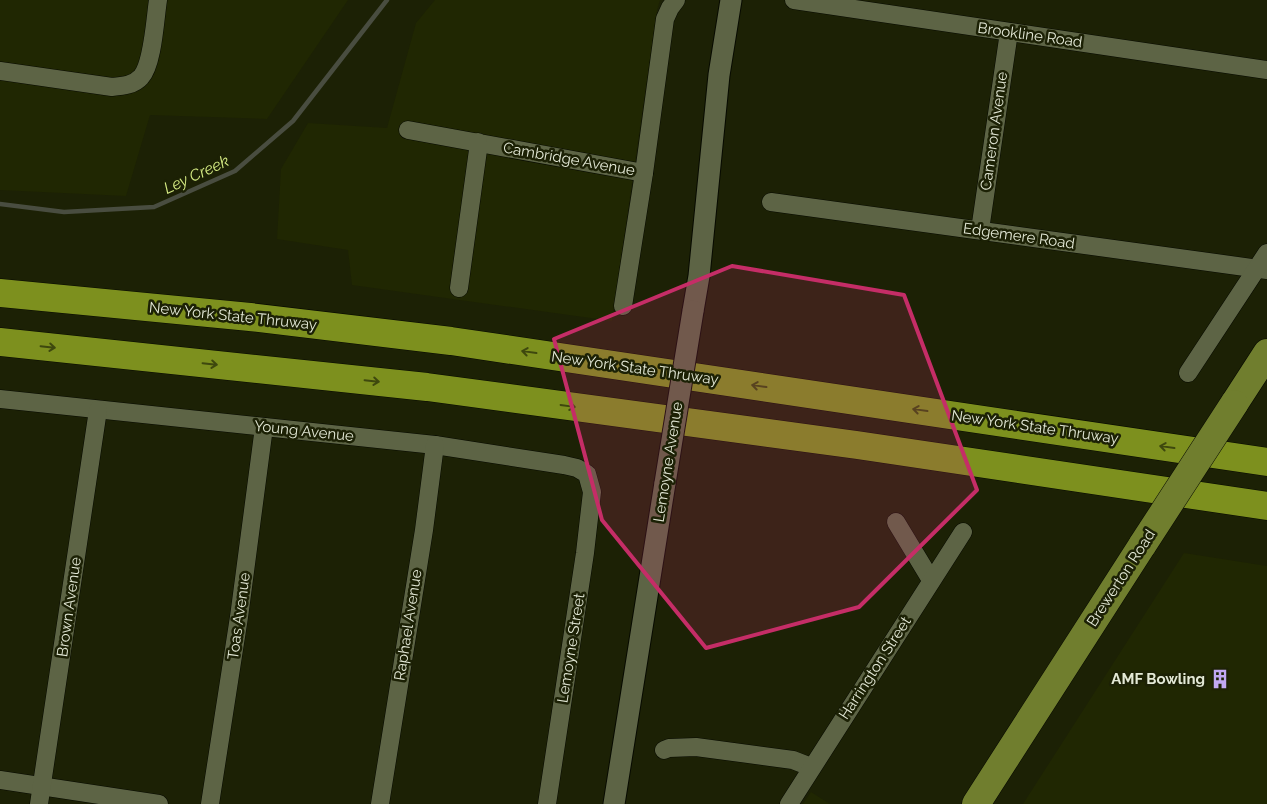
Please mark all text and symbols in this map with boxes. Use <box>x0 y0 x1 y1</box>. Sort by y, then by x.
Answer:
street label: Brookline Road <box>976 19 1084 51</box>
street label: Cameron Avenue <box>977 70 1011 192</box>
street label: Cambridge Avenue <box>502 139 636 179</box>
water label: Ley Creek <box>161 151 232 198</box>
street label: Edgemere Road <box>962 219 1076 253</box>
street label: New York State Thruway <box>148 298 318 334</box>
one-way arrow <box>40 342 56 352</box>
one-way arrow <box>521 347 537 357</box>
street label: New York State Thruway <box>550 347 720 389</box>
one-way arrow <box>202 359 218 369</box>
one-way arrow <box>363 376 379 386</box>
one-way arrow <box>751 381 767 391</box>
street label: Lemoyne Avenue <box>650 400 686 523</box>
one-way arrow <box>559 401 575 411</box>
one-way arrow <box>912 405 928 415</box>
street label: New York State Thruway <box>950 406 1120 448</box>
street label: Young Avenue <box>253 417 355 445</box>
one-way arrow <box>1159 441 1175 451</box>
street label: Brewerton Road <box>1083 526 1159 630</box>
street label: Brown Avenue <box>53 556 85 658</box>
street label: Raphael Avenue <box>390 568 426 682</box>
street label: Toas Avenue <box>224 571 254 661</box>
street label: Lemoyne Street <box>553 592 589 704</box>
street label: Harrington Street <box>835 613 915 723</box>
building icon: AMF Bowling <box>1209 668 1231 690</box>
place label: AMF Bowling <box>1111 670 1205 688</box>

